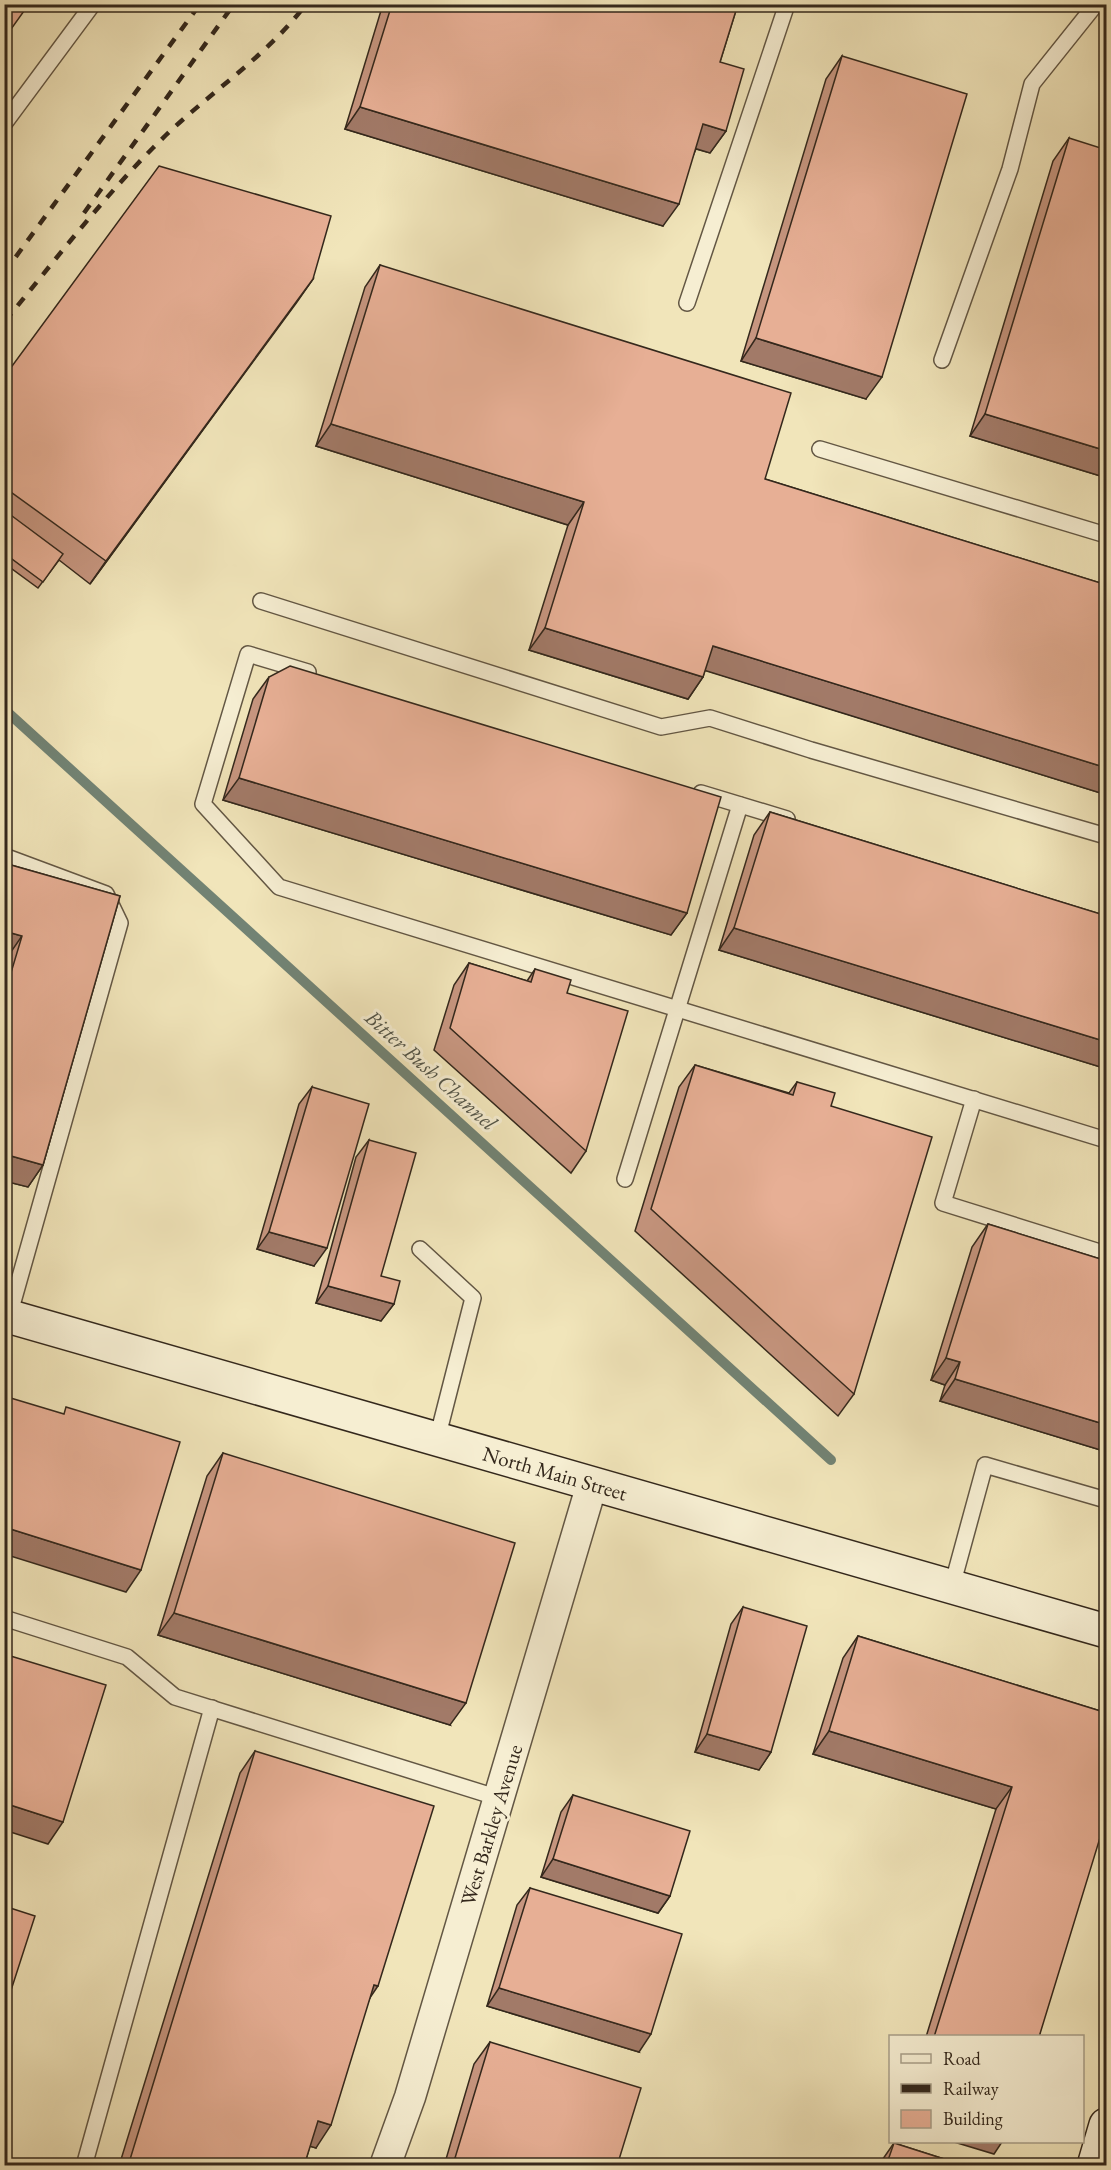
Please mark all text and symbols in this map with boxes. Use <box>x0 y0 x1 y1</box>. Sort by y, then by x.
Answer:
water label: Bitter Bush Channel <box>358 1002 504 1137</box>
street label: North Main Street <box>480 1439 631 1507</box>
street label: West Barkley Avenue <box>454 1741 528 1909</box>
legend <box>889 2035 1084 2143</box>
text: Road <box>943 2047 982 2070</box>
text: Railway <box>943 2077 999 2100</box>
text: Building <box>943 2107 1003 2130</box>

